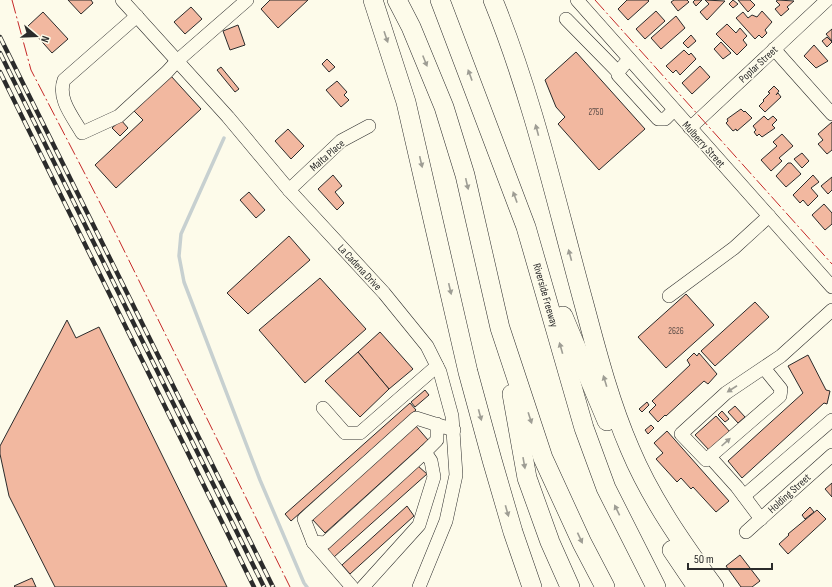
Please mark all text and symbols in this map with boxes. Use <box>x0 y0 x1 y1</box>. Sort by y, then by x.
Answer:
north arrow <box>16 16 56 56</box>
one-way arrow <box>383 31 389 43</box>
text: N <box>38 34 52 44</box>
street label: Poplar Street <box>736 43 781 86</box>
one-way arrow <box>422 56 428 67</box>
one-way arrow <box>466 69 472 81</box>
house number: 2750 <box>589 107 603 118</box>
street label: Mulberry Street <box>679 119 728 171</box>
one-way arrow <box>533 124 539 136</box>
street label: Malta Place <box>307 137 347 174</box>
one-way arrow <box>418 156 424 168</box>
one-way arrow <box>464 178 470 190</box>
one-way arrow <box>512 190 518 202</box>
street label: La Cadena Drive <box>335 242 384 293</box>
one-way arrow <box>567 249 573 262</box>
street label: Riverside Freeway <box>530 262 561 329</box>
one-way arrow <box>447 283 453 295</box>
house number: 2626 <box>668 326 684 337</box>
one-way arrow <box>558 342 564 354</box>
one-way arrow <box>602 374 608 386</box>
one-way arrow <box>726 386 737 393</box>
one-way arrow <box>477 409 483 421</box>
one-way arrow <box>527 413 533 425</box>
one-way arrow <box>721 438 731 447</box>
one-way arrow <box>522 457 528 469</box>
street label: Holding Street <box>765 470 814 516</box>
one-way arrow <box>614 504 620 516</box>
one-way arrow <box>504 505 510 517</box>
one-way arrow <box>577 532 583 544</box>
scale bar <box>688 545 772 571</box>
text: 50 m <box>694 552 714 567</box>

